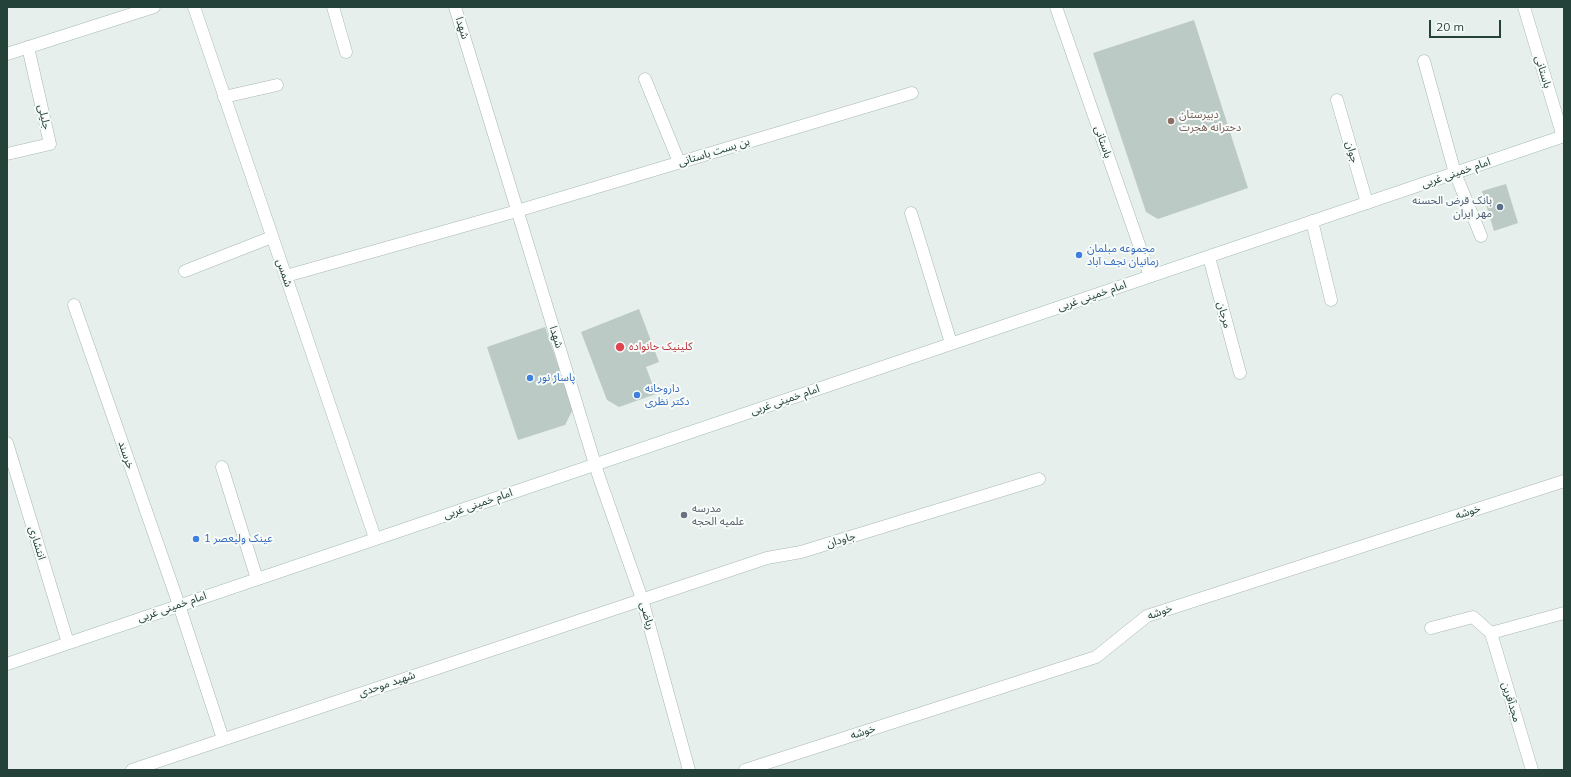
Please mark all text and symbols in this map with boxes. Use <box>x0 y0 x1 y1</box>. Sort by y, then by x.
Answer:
scale bar <box>1431 12 1503 38</box>
street label: شهدا <box>452 15 472 41</box>
text: 20 m <box>1436 19 1464 34</box>
street label: باستانی <box>1532 54 1554 90</box>
street label: جلیلی <box>35 103 53 131</box>
place label: دبیرستان دخترانه هجرت <box>1179 108 1241 134</box>
marker: دبیرستان دخترانه هجرت <box>1166 116 1176 126</box>
street label: باستانی <box>1091 124 1115 160</box>
street label: بن بست باستانی <box>677 135 751 169</box>
street label: جوان <box>1343 140 1361 164</box>
street label: امام خمینی غربی <box>1420 155 1492 191</box>
place label: بانک قرض الحسنه مهر ایران <box>1412 194 1492 220</box>
marker: بانک قرض الحسنه مهر ایران <box>1495 202 1505 212</box>
place label: مجموعه مبلمان زمانیان نجف آباد <box>1087 242 1159 268</box>
marker: مجموعه مبلمان زمانیان نجف آباد <box>1074 250 1084 260</box>
street label: شمس <box>273 257 295 289</box>
street label: امام خمینی غربی <box>1056 278 1128 314</box>
street label: مرجان <box>1214 300 1234 330</box>
street label: شهدا <box>546 324 566 350</box>
place label: کلینیک خانواده <box>629 340 693 354</box>
marker: کلینیک خانواده <box>614 341 626 353</box>
place label: پاساژ نور <box>538 371 575 385</box>
marker: پاساژ نور <box>525 373 535 383</box>
place label: داروخانه دکتر نظری <box>645 382 690 408</box>
street label: امام خمینی غربی <box>749 382 821 418</box>
marker: داروخانه دکتر نظری <box>632 390 642 400</box>
street label: خرسند <box>115 439 137 471</box>
street label: امام خمینی غربی <box>442 486 514 522</box>
place label: مدرسه علمیه الحجه <box>692 502 744 528</box>
street label: خوشه <box>1454 502 1482 522</box>
marker: مدرسه علمیه الحجه <box>679 510 689 520</box>
street label: انتشاری <box>26 525 48 561</box>
street label: جاودان <box>825 529 857 551</box>
place label: عینک ولیعصر 1 <box>204 532 273 546</box>
marker: عینک ولیعصر 1 <box>191 534 201 544</box>
street label: امام خمینی غربی <box>136 589 208 625</box>
street label: ریاضی <box>637 601 657 631</box>
street label: خوشه <box>1146 601 1174 623</box>
street label: شهید موحدی <box>357 668 417 700</box>
street label: مجدآفرین <box>1499 680 1523 724</box>
street label: خوشه <box>849 722 877 742</box>

